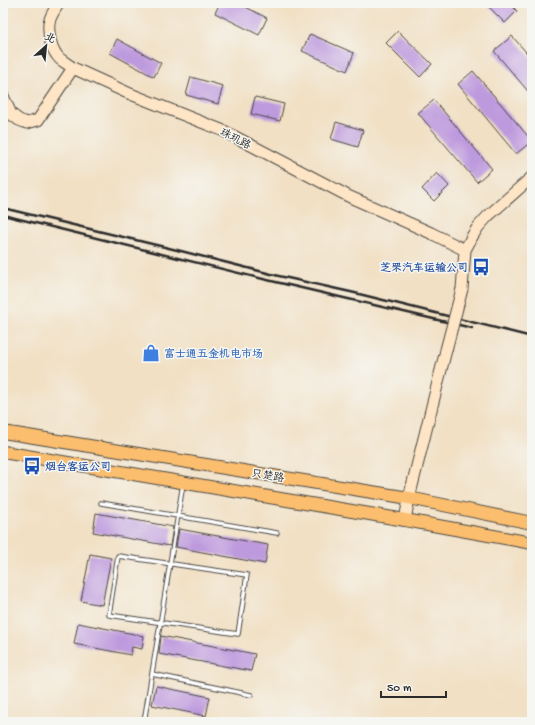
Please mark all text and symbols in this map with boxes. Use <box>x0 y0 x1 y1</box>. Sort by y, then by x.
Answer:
north arrow <box>26 26 66 66</box>
text: 北 <box>42 31 57 47</box>
street label: 珠玑路 <box>218 126 253 153</box>
bus stop icon: 芝罘汽车运输公司 <box>471 257 491 277</box>
place label: 芝罘汽车运输公司 <box>380 262 468 275</box>
shop icon: 富士通五金机电市场 <box>141 343 161 363</box>
place label: 富士通五金机电市场 <box>164 348 263 361</box>
bus stop icon: 烟台客运公司 <box>22 456 42 476</box>
place label: 烟台客运公司 <box>45 461 111 474</box>
street label: 只楚路 <box>250 467 285 485</box>
scale bar <box>381 673 446 699</box>
text: 50 m <box>387 682 412 696</box>

